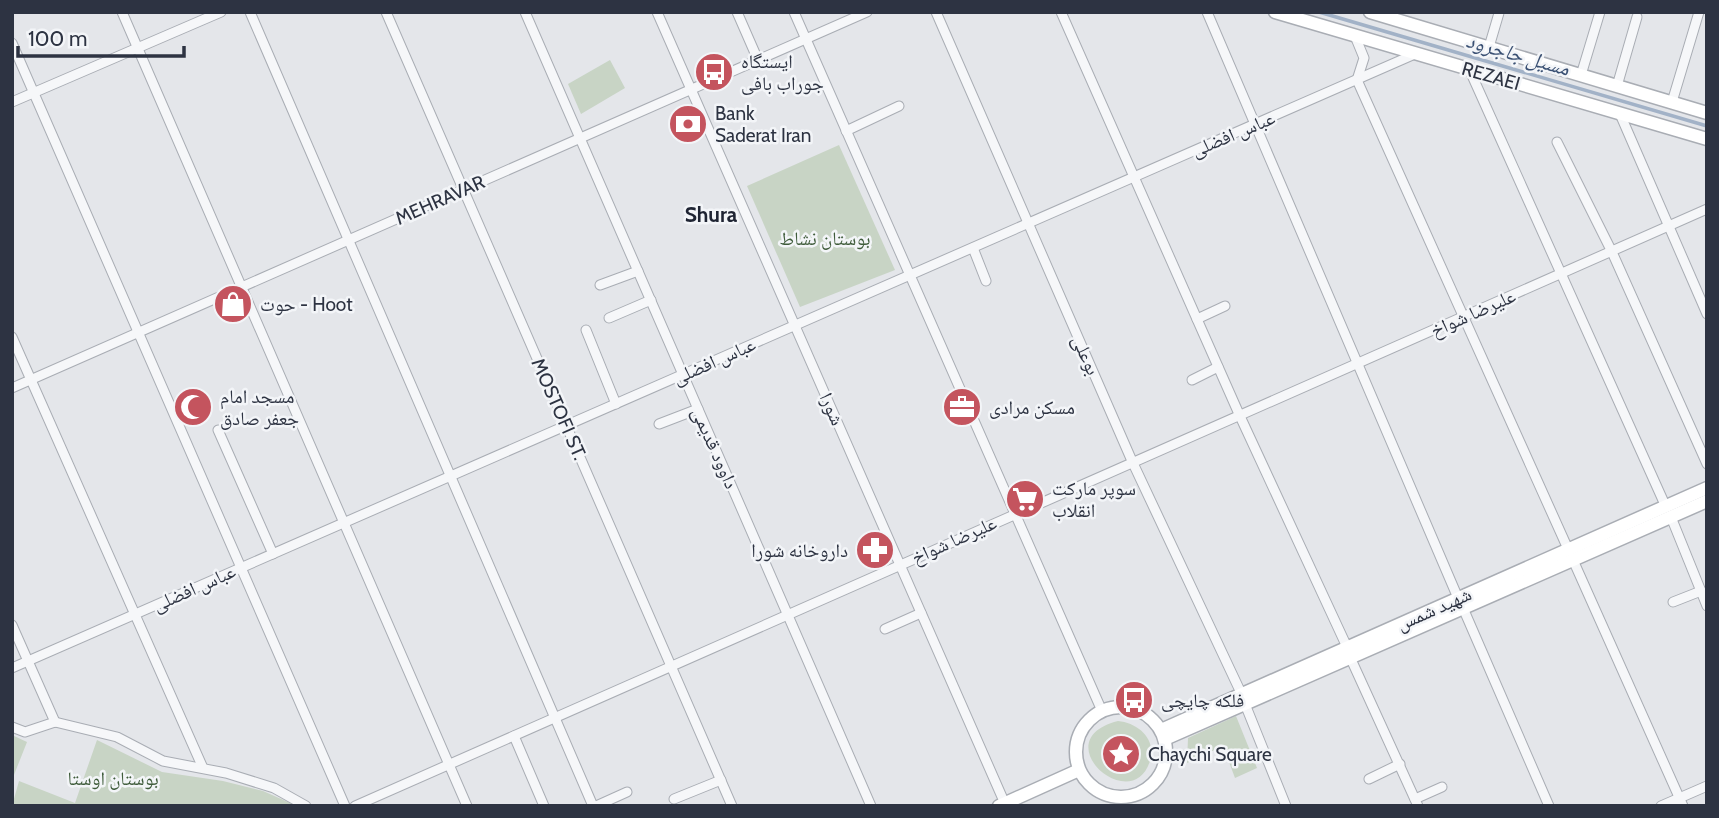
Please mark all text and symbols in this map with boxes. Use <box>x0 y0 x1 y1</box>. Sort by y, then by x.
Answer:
scale bar <box>18 14 184 58</box>
text: 100 m <box>28 26 87 51</box>
water label: مسیل جاجرود <box>1463 27 1573 82</box>
place label: ایستگاه جوراب بافی <box>741 50 824 95</box>
bus stop icon: ایستگاه جوراب بافی <box>693 51 735 93</box>
street label: REZAEI <box>1459 57 1523 95</box>
place label: Bank Saderat Iran <box>715 102 811 147</box>
bank icon: Bank Saderat Iran <box>667 103 709 145</box>
street label: عباس افضلی <box>1188 106 1279 162</box>
street label: MEHRAVAR <box>392 170 489 230</box>
district label: Shura <box>685 202 738 227</box>
park label: بوستان نشاط <box>780 227 870 250</box>
shop icon: حوت - Hoot <box>212 283 254 325</box>
street label: علیرضا شواخ <box>1427 284 1520 342</box>
place label: حوت - Hoot <box>260 293 353 316</box>
street label: بوعلی <box>1067 331 1105 379</box>
street label: عباس افضلی <box>669 332 759 389</box>
street label: MOSTOFI ST. <box>526 355 592 463</box>
place label: مسجد امام جعفر صادق <box>220 385 299 430</box>
mosque icon: مسجد امام جعفر صادق <box>172 386 214 428</box>
office icon: مسکن مرادی <box>941 386 983 428</box>
street label: شورا <box>815 389 849 429</box>
place label: مسکن مرادی <box>989 396 1075 419</box>
street label: داوود قدیمی <box>687 404 743 492</box>
place label: سوپر مارکت انقلاب <box>1052 477 1136 522</box>
supermarket icon: سوپر مارکت انقلاب <box>1004 478 1046 520</box>
street label: علیرضا شواخ <box>908 511 1001 569</box>
pharmacy icon: داروخانه شورا <box>854 529 896 571</box>
place label: داروخانه شورا <box>751 539 848 562</box>
street label: عباس افضلی <box>149 559 239 616</box>
street label: شهید شمس <box>1393 582 1475 636</box>
bus stop icon: فلکه چایچی <box>1113 679 1155 721</box>
place label: فلکه چایچی <box>1161 689 1244 712</box>
place icon: Chaychi Square <box>1100 733 1142 775</box>
place label: Chaychi Square <box>1148 743 1272 766</box>
park label: بوستان اوستا <box>67 767 159 790</box>

